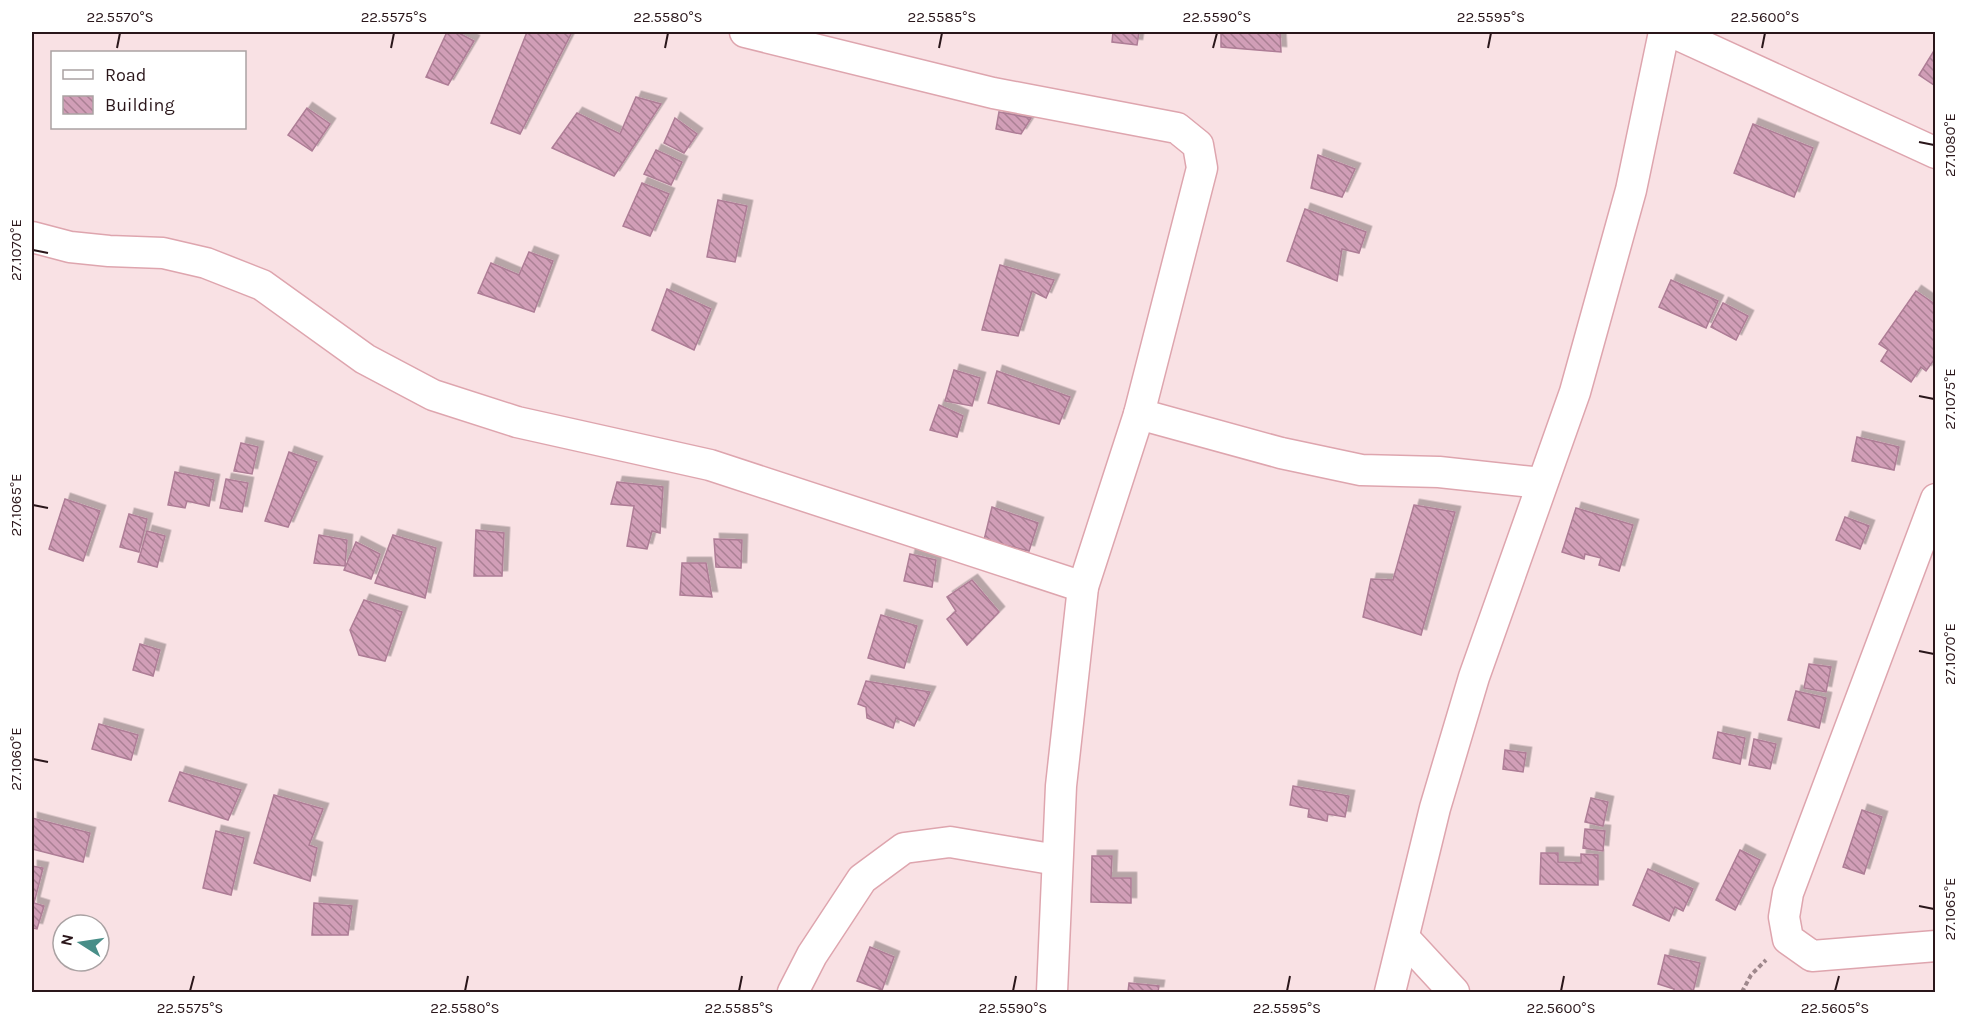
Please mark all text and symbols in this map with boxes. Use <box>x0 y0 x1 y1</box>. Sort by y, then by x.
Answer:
text: 22.5570°S <box>86 8 154 26</box>
text: 22.5575°S <box>361 8 427 26</box>
text: 22.5580°S <box>633 8 703 26</box>
text: 22.5585°S <box>908 8 976 26</box>
text: 22.5590°S <box>1183 8 1251 26</box>
text: 22.5595°S <box>1457 8 1525 26</box>
text: 22.5600°S <box>1730 8 1800 26</box>
legend <box>51 51 246 129</box>
text: Road <box>105 64 146 86</box>
text: Building <box>105 94 175 116</box>
text: 27.1080°E <box>1941 113 1959 177</box>
text: 27.1070°E <box>7 219 25 281</box>
text: 27.1075°E <box>1941 368 1959 430</box>
text: 27.1065°E <box>7 474 25 536</box>
text: 27.1070°E <box>1941 623 1959 685</box>
text: 27.1060°E <box>7 727 25 791</box>
text: 27.1065°E <box>1941 878 1959 940</box>
north arrow <box>51 913 111 973</box>
text: N <box>56 932 77 948</box>
text: 22.5575°S <box>157 999 223 1017</box>
text: 22.5580°S <box>430 999 500 1017</box>
text: 22.5585°S <box>705 999 773 1017</box>
text: 22.5590°S <box>979 999 1047 1017</box>
text: 22.5595°S <box>1253 999 1321 1017</box>
text: 22.5600°S <box>1526 999 1596 1017</box>
text: 22.5605°S <box>1801 999 1869 1017</box>

